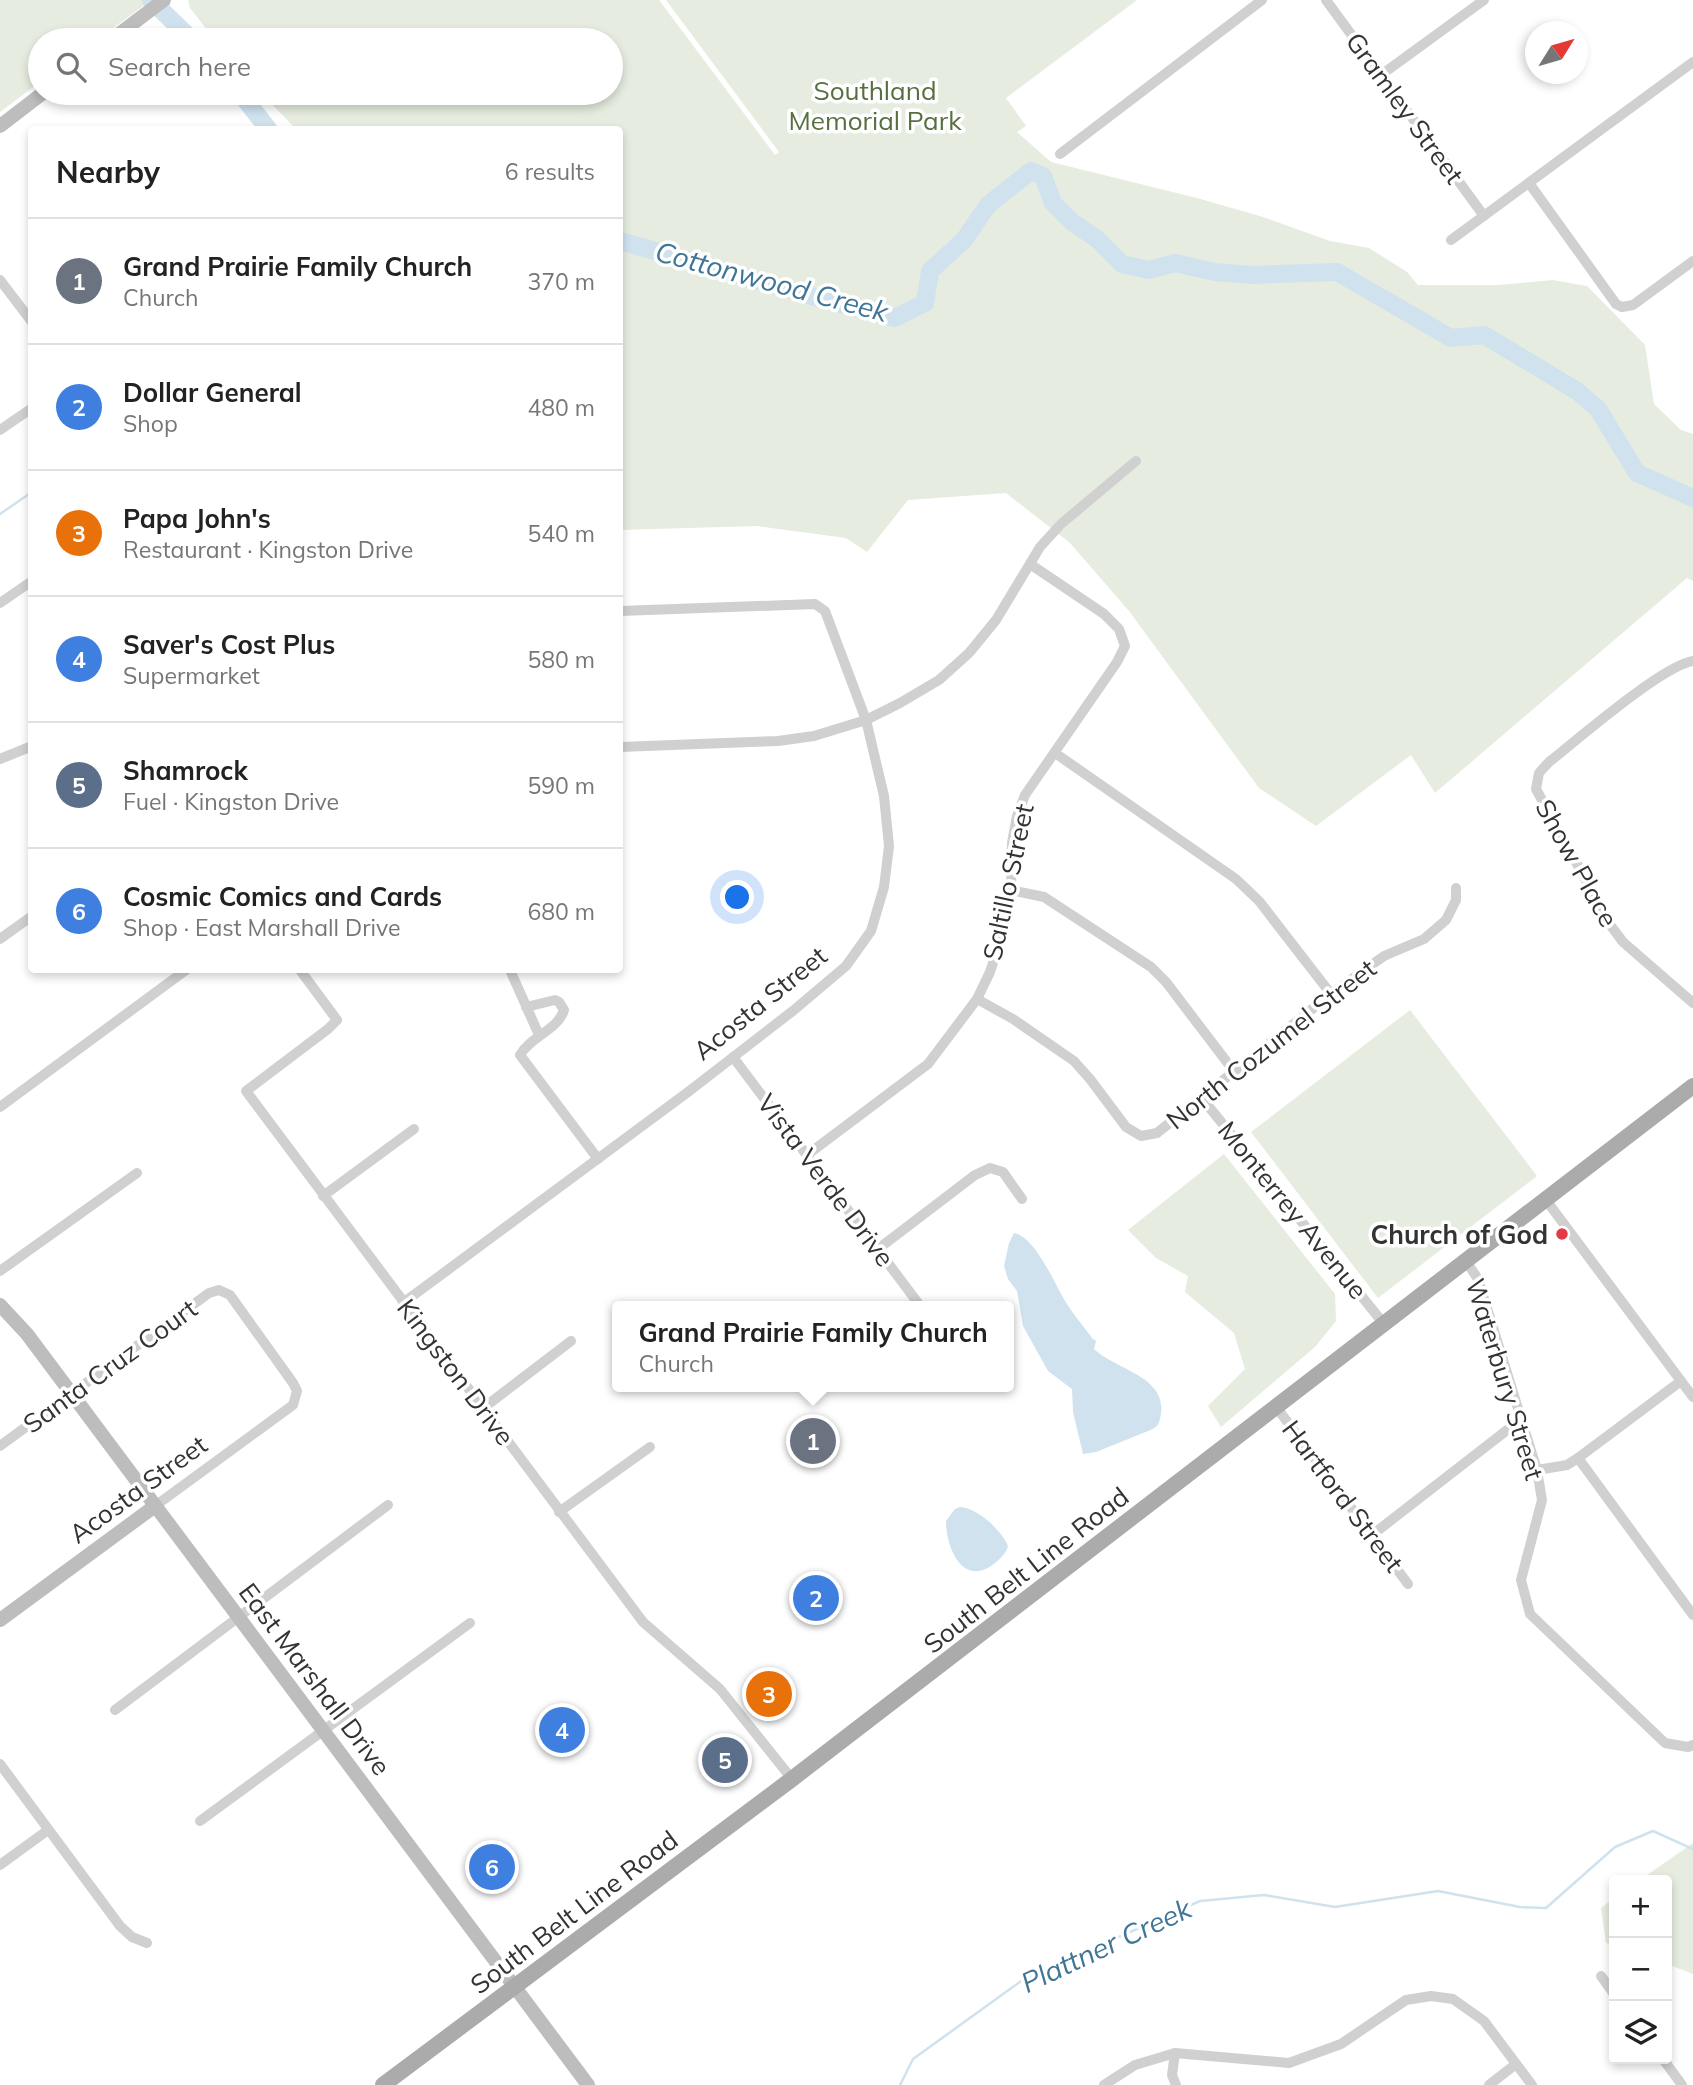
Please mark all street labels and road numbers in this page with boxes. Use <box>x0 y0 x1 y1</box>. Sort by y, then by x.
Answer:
street label: Gramley Street <box>1339 26 1471 190</box>
street label: Show Place <box>1528 793 1626 933</box>
street label: Saltillo Street <box>975 801 1041 963</box>
street label: Acosta Street <box>686 939 834 1067</box>
street label: North Cozumel Street <box>1159 952 1383 1136</box>
street label: Vista Verde Drive <box>750 1087 902 1273</box>
street label: Monterrey Avenue <box>1211 1114 1375 1306</box>
street label: Waterbury Street <box>1459 1274 1551 1484</box>
street label: Santa Cruz Court <box>17 1292 203 1440</box>
street label: Kingston Drive <box>390 1292 522 1452</box>
street label: Hartford Street <box>1275 1414 1411 1578</box>
street label: Acosta Street <box>63 1428 213 1550</box>
street label: South Belt Line Road <box>917 1480 1135 1660</box>
street label: East Marshall Drive <box>232 1576 398 1782</box>
street label: South Belt Line Road <box>464 1823 684 2001</box>

